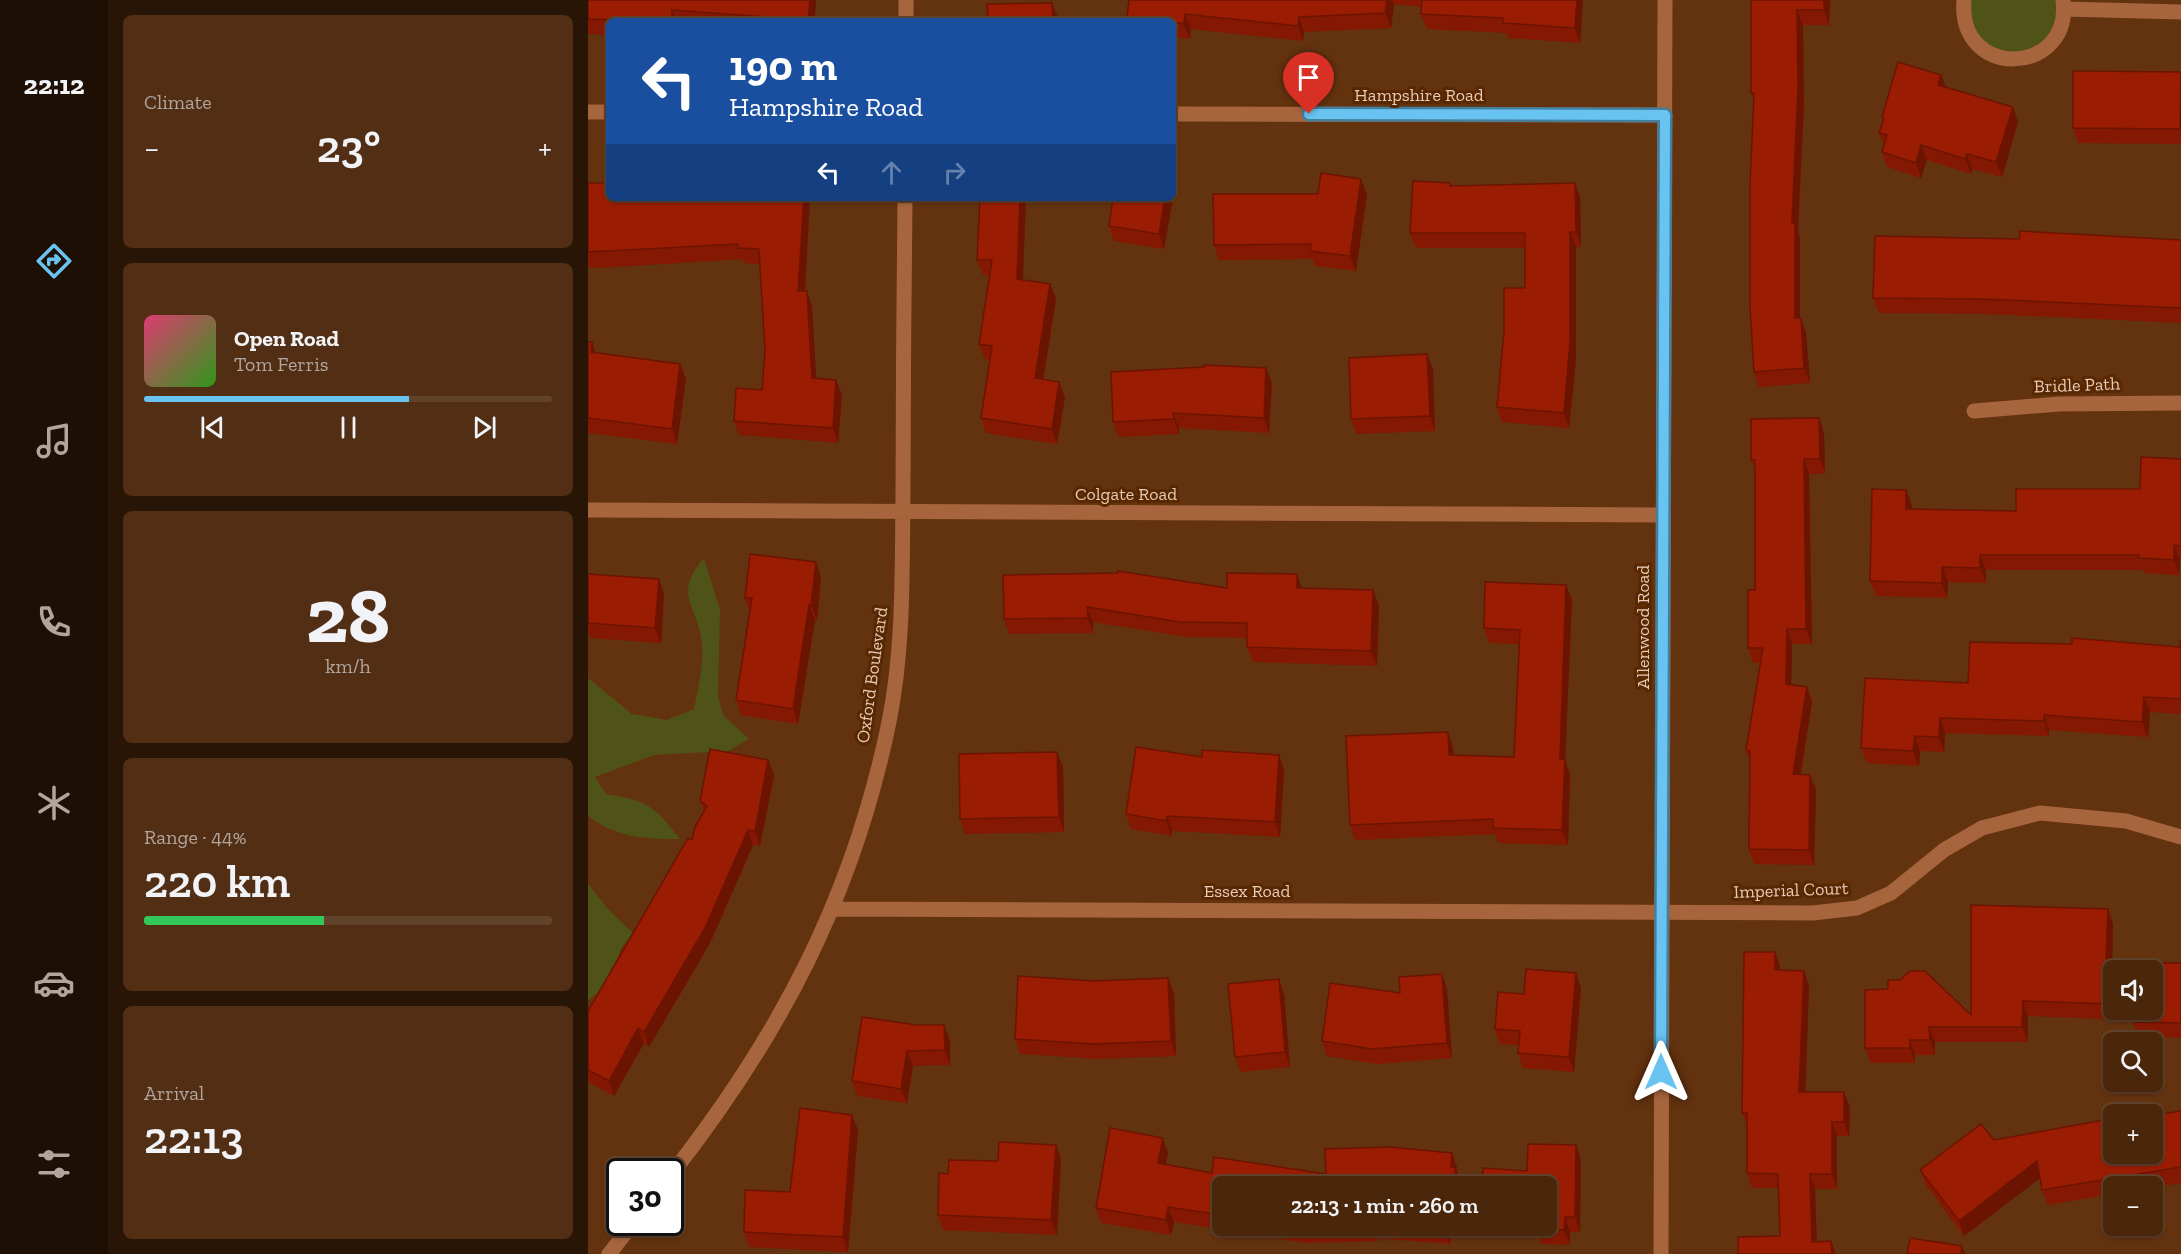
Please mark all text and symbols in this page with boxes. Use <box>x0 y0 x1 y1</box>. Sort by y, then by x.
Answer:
text: 190 m <box>729 40 837 91</box>
icon: left <box>630 42 708 120</box>
pin <box>1283 52 1334 114</box>
icon: arrive <box>1292 61 1325 94</box>
text: 22:12 <box>23 69 85 101</box>
street label: Hampshire Road <box>1354 84 1484 106</box>
text: Climate <box>144 90 212 114</box>
text: Hampshire Road <box>729 91 923 123</box>
text: 23° <box>317 120 381 174</box>
text: − <box>144 128 159 167</box>
text: + <box>538 128 552 167</box>
icon: left <box>812 156 845 189</box>
icon: ahead <box>875 156 908 189</box>
icon: right <box>938 156 971 189</box>
icon: directions <box>33 240 75 282</box>
text: Open Road <box>234 325 339 352</box>
text: Tom Ferris <box>234 352 329 376</box>
street label: Bridle Path <box>2033 372 2121 398</box>
icon: previous <box>196 411 229 444</box>
icon: pause <box>332 411 365 444</box>
icon: next <box>468 411 501 444</box>
icon: music <box>33 420 75 462</box>
street label: Colgate Road <box>1075 483 1177 505</box>
street label: Allenwood Road <box>1632 565 1654 689</box>
text: 28 <box>306 568 390 662</box>
icon: phone <box>33 601 75 643</box>
street label: Oxford Boulevard <box>852 605 892 744</box>
text: km/h <box>325 654 371 678</box>
icon: climate <box>33 782 75 824</box>
text: Range · 44% <box>144 825 247 849</box>
text: 220 km <box>144 855 290 909</box>
street label: Imperial Court <box>1733 877 1849 903</box>
street label: Essex Road <box>1204 880 1290 902</box>
map controls <box>2103 960 2163 1236</box>
button: sound <box>2103 960 2163 1020</box>
icon: car <box>33 962 75 1004</box>
button: search <box>2103 1032 2163 1092</box>
position arrow <box>1629 1040 1693 1104</box>
text: Arrival <box>144 1081 204 1105</box>
button: + <box>2103 1104 2163 1164</box>
text: 22:13 <box>144 1111 243 1165</box>
icon: filters <box>33 1143 75 1185</box>
speed limit sign: 30 <box>606 1158 684 1236</box>
button: − <box>2103 1176 2163 1236</box>
text: 22:13 · 1 min · 260 m <box>1291 1192 1478 1219</box>

